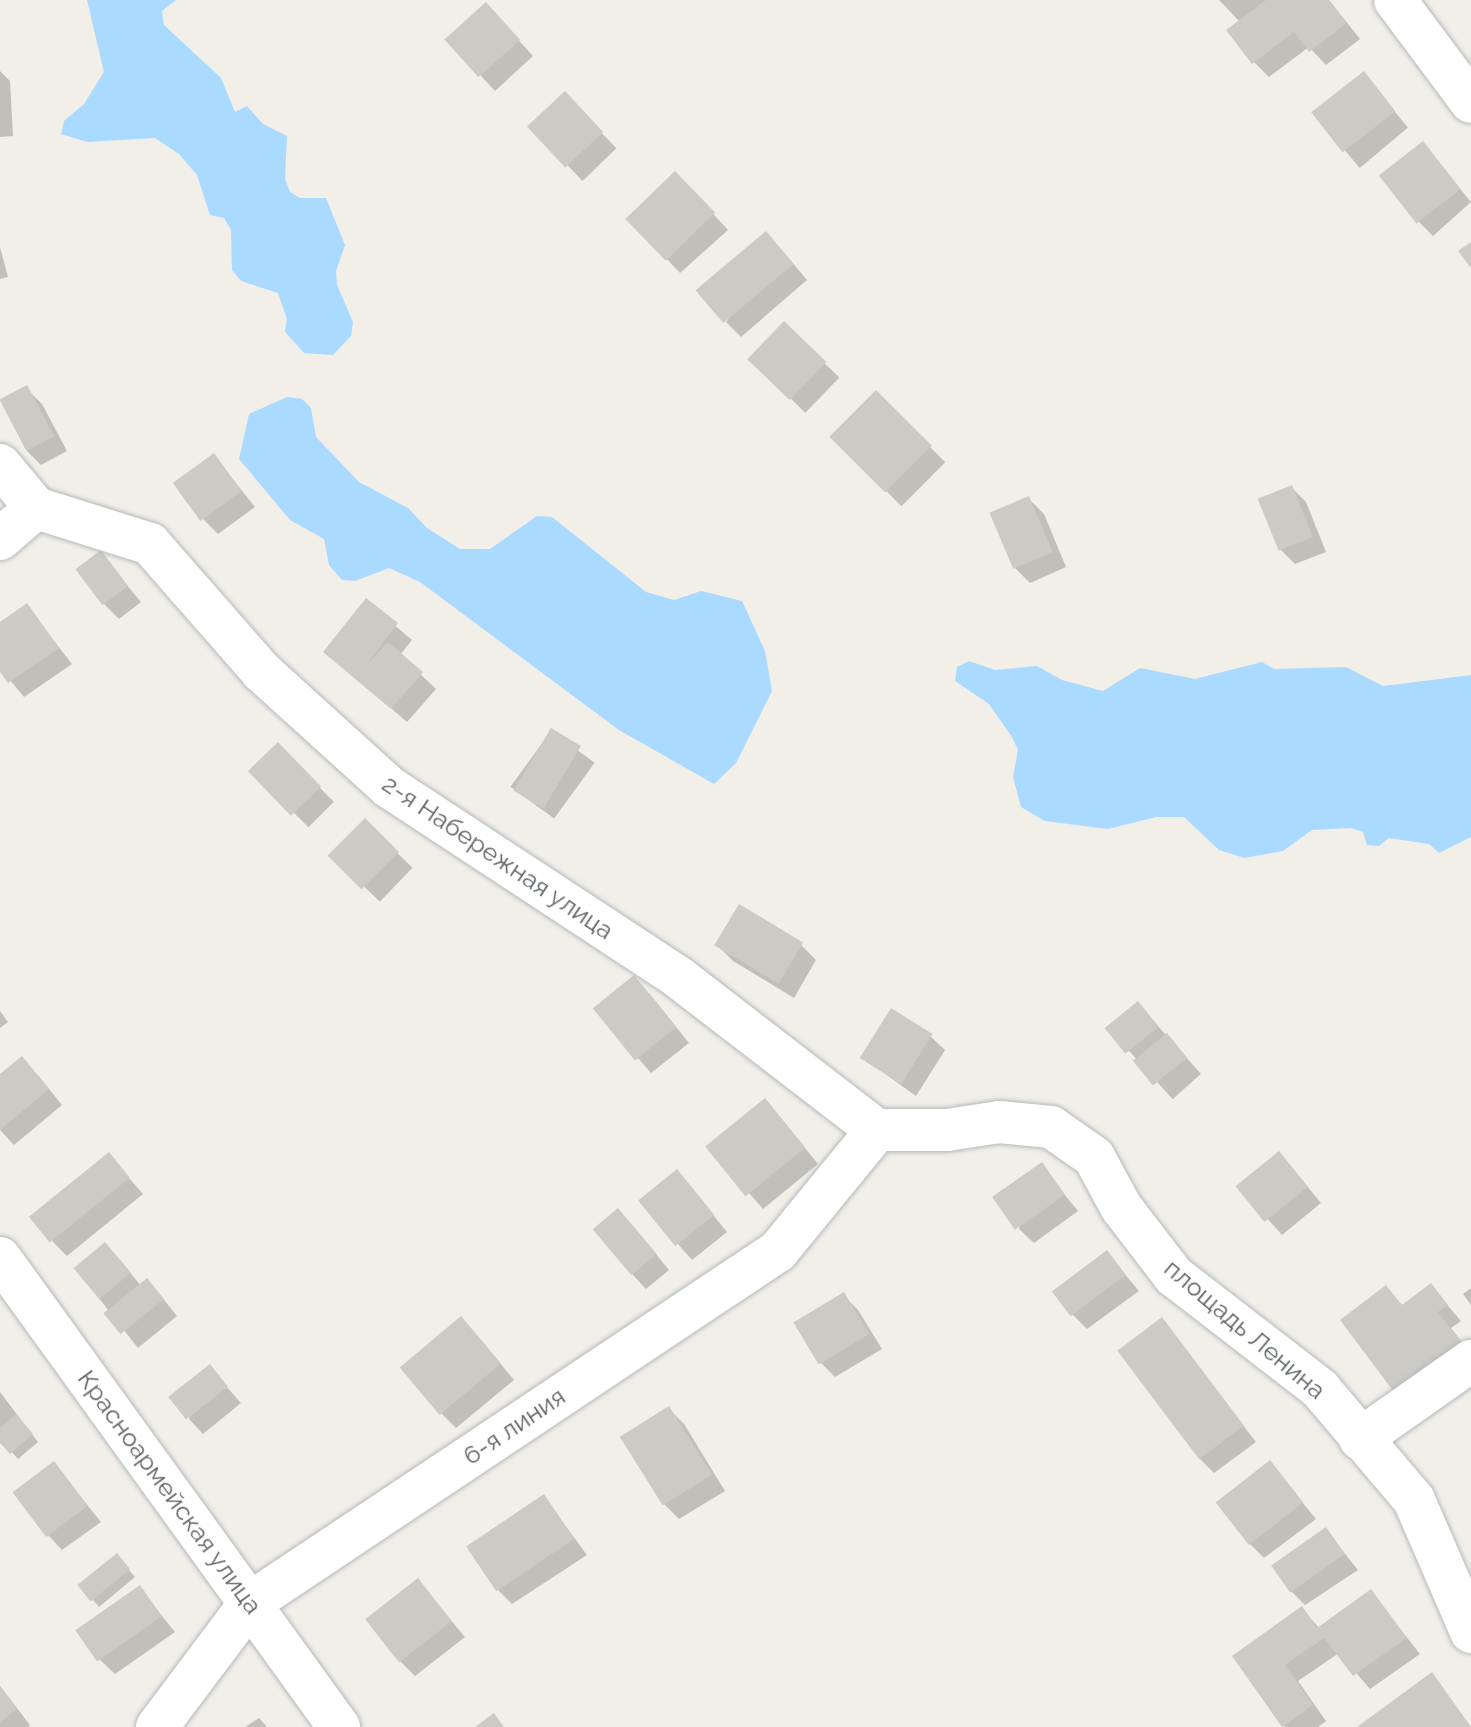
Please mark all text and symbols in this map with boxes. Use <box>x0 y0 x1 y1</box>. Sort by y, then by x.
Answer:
street label: 2-я Набережная улица <box>377 768 619 946</box>
street label: площадь Ленина <box>1158 1253 1332 1405</box>
street label: Красноармейская улица <box>71 1364 269 1620</box>
street label: 6-я линия <box>457 1381 571 1471</box>

